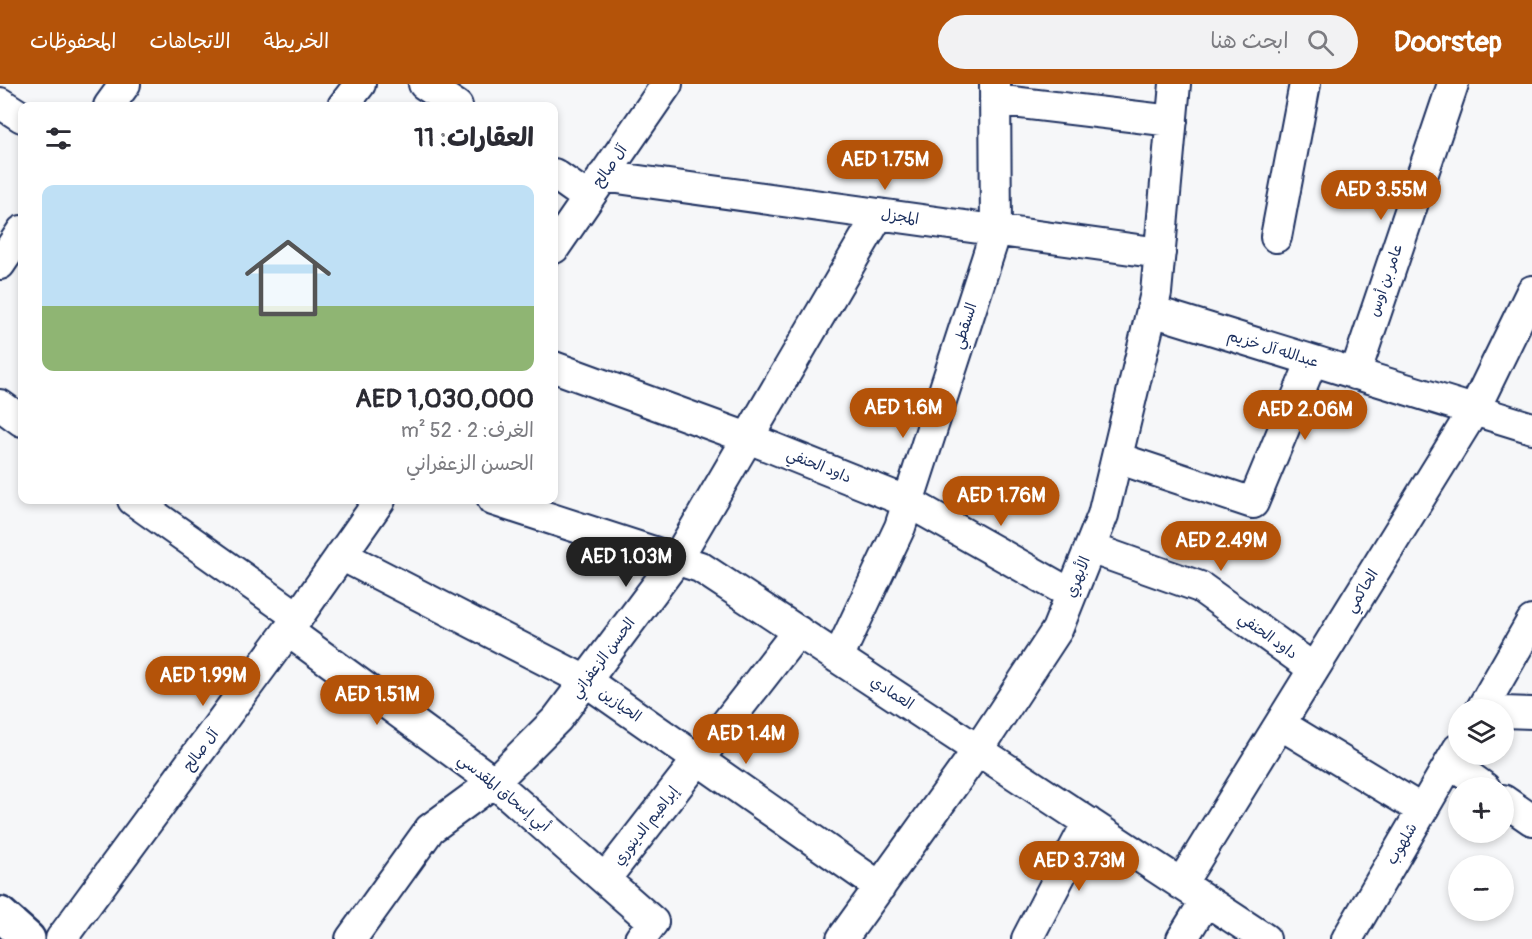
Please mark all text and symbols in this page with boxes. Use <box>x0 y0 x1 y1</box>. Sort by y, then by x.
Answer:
search box <box>938 15 1358 69</box>
text: Doorstep <box>1394 25 1502 60</box>
icon: search <box>1304 26 1337 59</box>
text: ابحث هنا <box>1210 27 1289 55</box>
text: المحفوظات <box>30 28 116 55</box>
text: الاتجاهات <box>149 28 231 55</box>
text: الخريطة <box>264 28 329 55</box>
icon: filters <box>42 122 75 155</box>
text: العقارات: 11 <box>414 122 534 154</box>
street label: آل صالح <box>589 140 632 191</box>
pin: AED 1.75M <box>816 140 954 191</box>
text: AED 1.75M <box>841 147 929 172</box>
pin: AED 3.55M <box>1312 170 1450 221</box>
text: AED 3.55M <box>1335 177 1427 202</box>
street label: المجزل <box>880 205 920 229</box>
icon: home <box>234 224 342 332</box>
street label: عامر بن أوس <box>1365 241 1407 319</box>
street label: السقطي <box>949 300 984 353</box>
street label: عبدالله آل خزيم <box>1225 326 1321 374</box>
text: AED 1,030,000 <box>355 383 534 415</box>
pin: AED 1.6M <box>841 388 965 439</box>
pin: AED 2.06M <box>1236 390 1374 441</box>
text: AED 1.6M <box>864 395 942 420</box>
text: AED 2.06M <box>1257 397 1353 422</box>
text: الغرف: 2 · 52 m² <box>401 418 534 443</box>
street label: داود الحنفي <box>783 444 854 490</box>
text: الحسن الزعفراني <box>406 451 534 476</box>
pin: AED 1.76M <box>932 476 1070 527</box>
text: AED 1.76M <box>956 483 1046 508</box>
pin: AED 2.49M <box>1152 521 1290 572</box>
text: AED 2.49M <box>1175 528 1267 553</box>
pin: AED 1.03M <box>557 537 695 588</box>
text: AED 1.03M <box>580 544 672 569</box>
street label: الأبهري <box>1060 553 1096 601</box>
street label: الحاكمي <box>1341 566 1385 618</box>
street label: داود الحنفي <box>1233 608 1301 666</box>
street label: الحسن الزعفراني <box>567 614 642 704</box>
pin: AED 1.99M <box>134 656 272 707</box>
text: AED 1.99M <box>159 663 247 688</box>
street label: العمادي <box>866 672 917 715</box>
pin: AED 1.51M <box>308 675 446 726</box>
text: AED 1.51M <box>334 682 420 707</box>
street label: الحيازين <box>595 684 645 726</box>
map controls <box>1448 699 1514 921</box>
button: layers <box>1448 699 1514 765</box>
pin: AED 1.4M <box>684 714 808 765</box>
text: AED 1.4M <box>707 721 785 746</box>
street label: آل صالح <box>179 724 224 775</box>
street label: أبي إسحاق المقدسي <box>452 750 554 839</box>
button: + <box>1448 777 1514 843</box>
street label: إبراهيم الدينوري <box>609 782 685 871</box>
street label: شلهوب <box>1382 820 1422 868</box>
pin: AED 3.73M <box>1010 841 1148 892</box>
text: AED 3.73M <box>1033 848 1125 873</box>
button: − <box>1448 855 1514 921</box>

